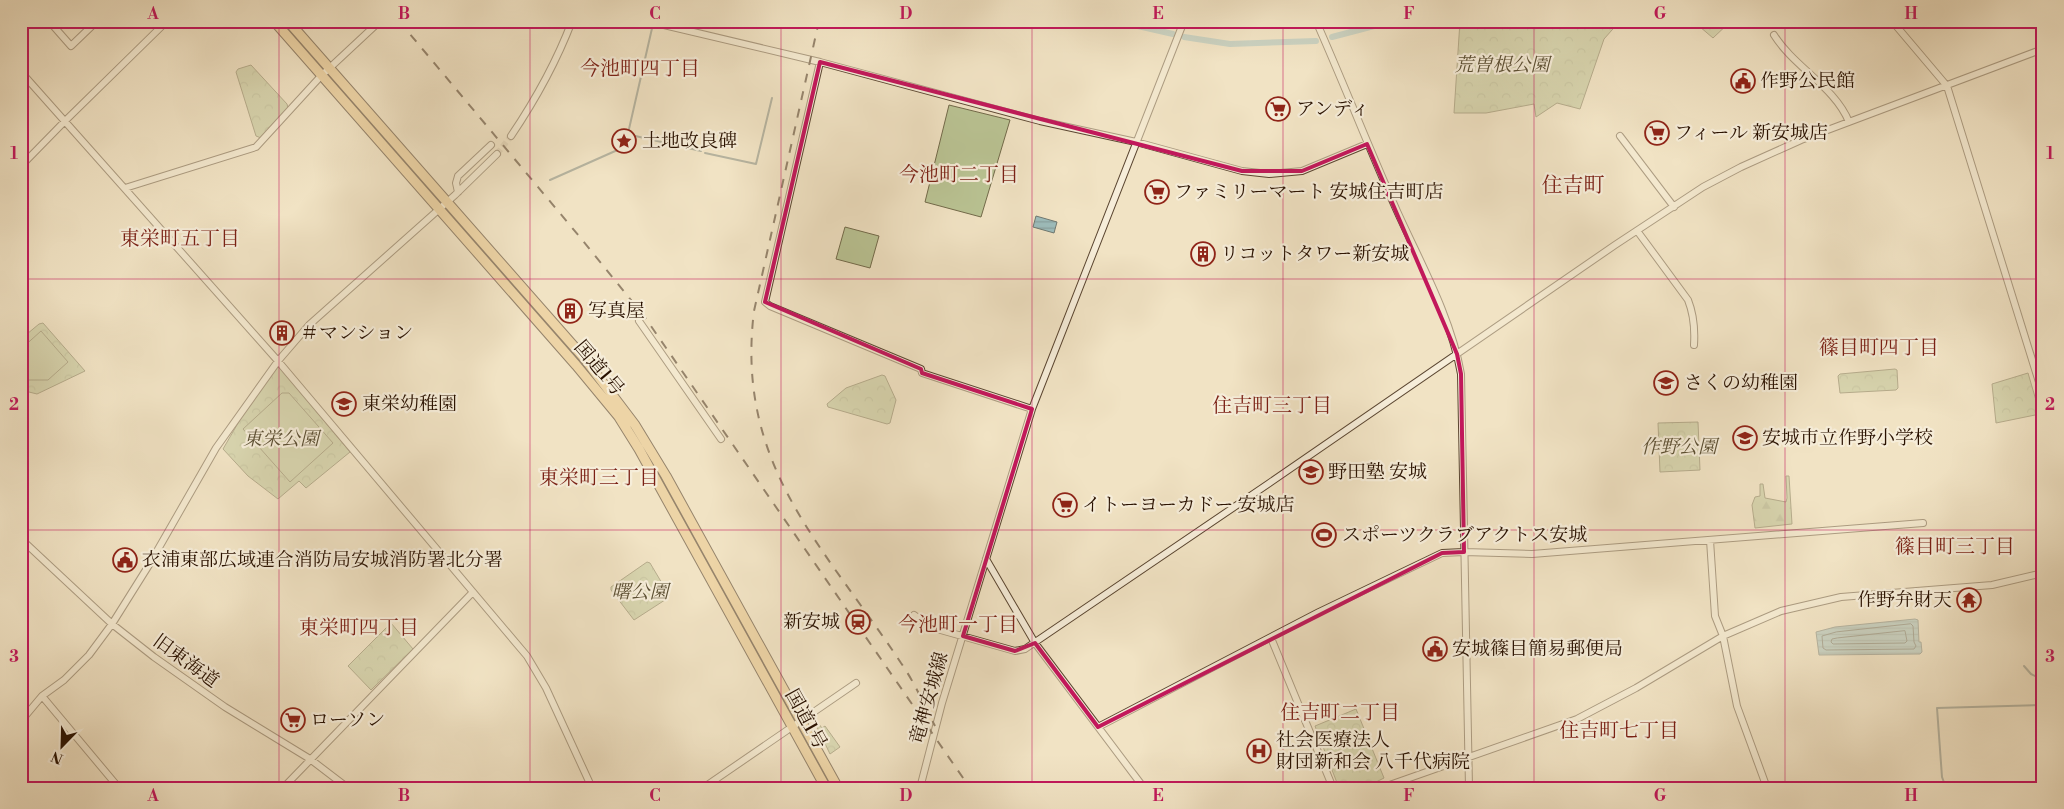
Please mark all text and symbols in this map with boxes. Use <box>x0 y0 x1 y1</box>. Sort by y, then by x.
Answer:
text: A <box>146 4 159 24</box>
text: B <box>398 4 410 24</box>
text: C <box>649 4 661 24</box>
text: D <box>900 4 913 24</box>
text: E <box>1152 4 1164 24</box>
text: F <box>1403 4 1415 24</box>
text: G <box>1654 4 1667 24</box>
text: H <box>1904 4 1918 24</box>
park label: 荒曽根公園 <box>1454 53 1552 77</box>
district label: 今池町四丁目 <box>580 57 700 82</box>
public building icon: 作野公民館 <box>1730 68 1756 94</box>
place label: 作野公民館 <box>1760 69 1855 93</box>
supermarket icon: アンディ <box>1265 96 1291 122</box>
place label: アンディ <box>1296 97 1370 121</box>
supermarket icon: フィール 新安城店 <box>1644 120 1670 146</box>
place label: フィール 新安城店 <box>1674 121 1828 145</box>
place icon: 土地改良碑 <box>611 128 637 154</box>
place label: 土地改良碑 <box>642 129 737 153</box>
text: 1 <box>10 144 18 164</box>
text: 1 <box>2046 144 2054 164</box>
district label: 今池町二丁目 <box>899 163 1019 188</box>
district label: 住吉町 <box>1542 173 1605 199</box>
supermarket icon: ファミリーマート 安城住吉町店 <box>1144 179 1170 205</box>
place label: ファミリーマート 安城住吉町店 <box>1174 180 1444 204</box>
district label: 東栄町五丁目 <box>120 227 240 252</box>
building icon: リコットタワー新安城 <box>1190 241 1216 267</box>
place label: リコットタワー新安城 <box>1220 242 1409 266</box>
building icon: 写真屋 <box>557 298 583 324</box>
place label: 写真屋 <box>588 299 645 323</box>
building icon: ＃マンション <box>269 320 295 346</box>
place label: ＃マンション <box>300 321 413 345</box>
street label: 国道1号 <box>569 335 629 401</box>
district label: 篠目町四丁目 <box>1819 336 1939 361</box>
school or university icon: さくの幼稚園 <box>1653 370 1679 396</box>
place label: さくの幼稚園 <box>1684 371 1798 395</box>
school or university icon: 東栄幼稚園 <box>331 391 357 417</box>
place label: 東栄幼稚園 <box>362 392 457 416</box>
district label: 住吉町三丁目 <box>1212 394 1332 419</box>
text: 2 <box>9 395 19 415</box>
text: 2 <box>2045 395 2055 415</box>
school or university icon: 安城市立作野小学校 <box>1732 425 1758 451</box>
place label: 安城市立作野小学校 <box>1762 426 1933 450</box>
park label: 東栄公園 <box>243 427 322 451</box>
park label: 作野公園 <box>1641 435 1720 459</box>
school or university icon: 野田塾 安城 <box>1298 459 1324 485</box>
place label: 野田塾 安城 <box>1328 460 1427 484</box>
district label: 東栄町三丁目 <box>539 466 659 491</box>
supermarket icon: イトーヨーカドー 安城店 <box>1052 492 1078 518</box>
place label: イトーヨーカドー 安城店 <box>1082 493 1295 517</box>
sports icon: スポーツクラブアクトス安城 <box>1311 522 1337 548</box>
place label: スポーツクラブアクトス安城 <box>1342 523 1587 547</box>
district label: 篠目町三丁目 <box>1895 535 2015 560</box>
public building icon: 衣浦東部広域連合消防局安城消防署北分署 <box>112 547 138 573</box>
place label: 衣浦東部広域連合消防局安城消防署北分署 <box>142 548 503 572</box>
park label: 曙公園 <box>611 580 671 604</box>
temple icon: 作野弁財天 <box>1956 587 1982 613</box>
place label: 作野弁財天 <box>1857 588 1952 612</box>
station icon: 新安城 <box>845 609 871 635</box>
place label: 新安城 <box>783 610 840 634</box>
district label: 今池町一丁目 <box>898 613 1018 638</box>
district label: 東栄町四丁目 <box>299 616 419 641</box>
street label: 旧東海道 <box>148 629 224 693</box>
public building icon: 安城篠目簡易郵便局 <box>1422 636 1448 662</box>
place label: 安城篠目簡易郵便局 <box>1452 637 1623 661</box>
text: 3 <box>9 647 19 667</box>
text: 3 <box>2045 647 2055 667</box>
street label: 竜神安城線 <box>904 649 954 747</box>
street label: 国道1号 <box>780 685 832 753</box>
district label: 住吉町二丁目 <box>1280 701 1400 726</box>
supermarket icon: ローソン <box>280 707 306 733</box>
place label: ローソン <box>310 708 385 732</box>
district label: 住吉町七丁目 <box>1559 719 1679 744</box>
north arrow <box>38 722 88 772</box>
place label: 社会医療法人 財団新和会 八千代病院 <box>1276 728 1470 774</box>
hospital icon: 社会医療法人 財団新和会 八千代病院 <box>1246 738 1272 764</box>
text: N <box>49 747 66 767</box>
text: A <box>146 786 159 806</box>
text: B <box>398 786 410 806</box>
text: C <box>649 786 661 806</box>
text: D <box>900 786 913 806</box>
text: E <box>1152 786 1164 806</box>
text: F <box>1403 786 1415 806</box>
text: G <box>1654 786 1667 806</box>
text: H <box>1904 786 1918 806</box>

